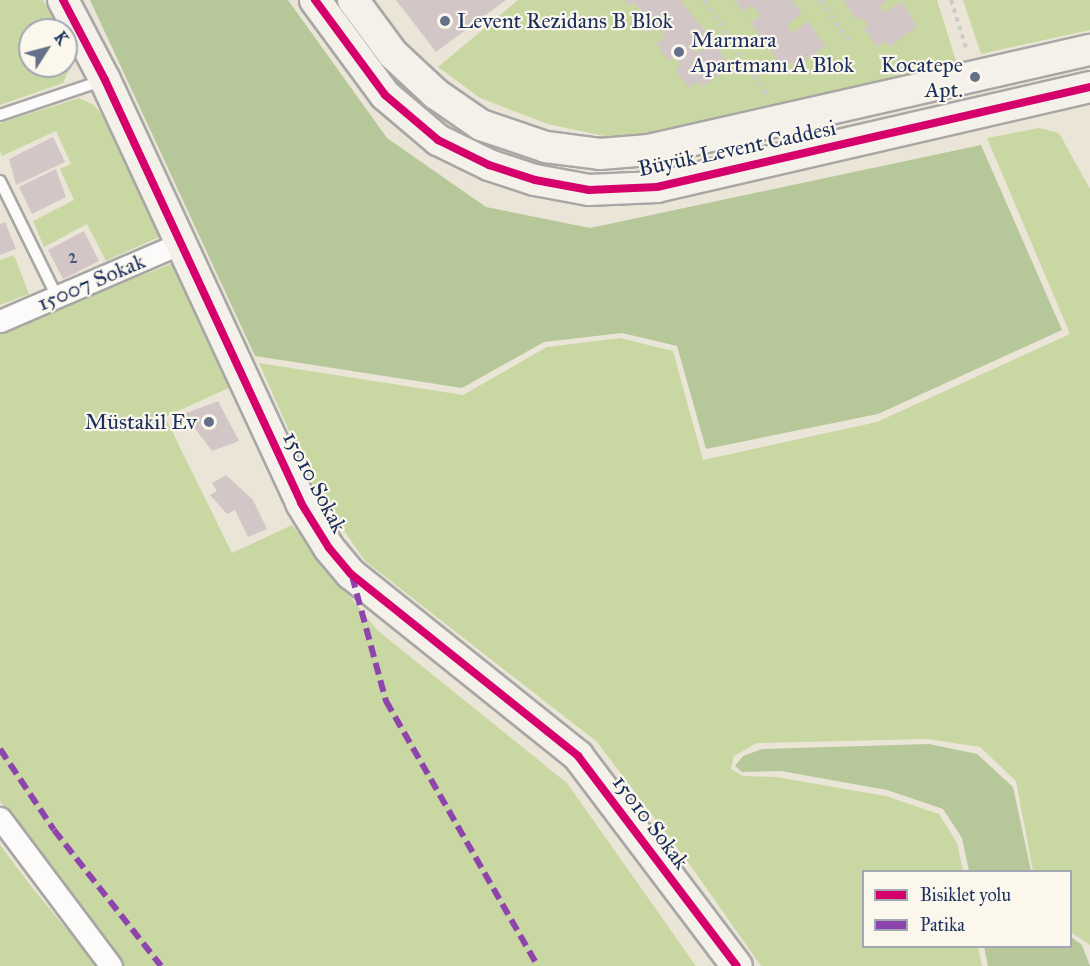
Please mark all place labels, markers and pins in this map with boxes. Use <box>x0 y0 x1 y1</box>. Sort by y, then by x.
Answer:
place label: Levent Rezidans B Blok <box>457 8 673 34</box>
marker: Levent Rezidans B Blok <box>438 14 452 28</box>
place label: Marmara Apartmanı A Blok <box>691 26 854 78</box>
marker: Marmara Apartmanı A Blok <box>672 45 686 59</box>
place label: Kocatepe Apt. <box>881 51 963 102</box>
marker: Kocatepe Apt. <box>968 70 982 84</box>
place label: Müstakil Ev <box>85 409 197 435</box>
marker: Müstakil Ev <box>202 415 216 429</box>

